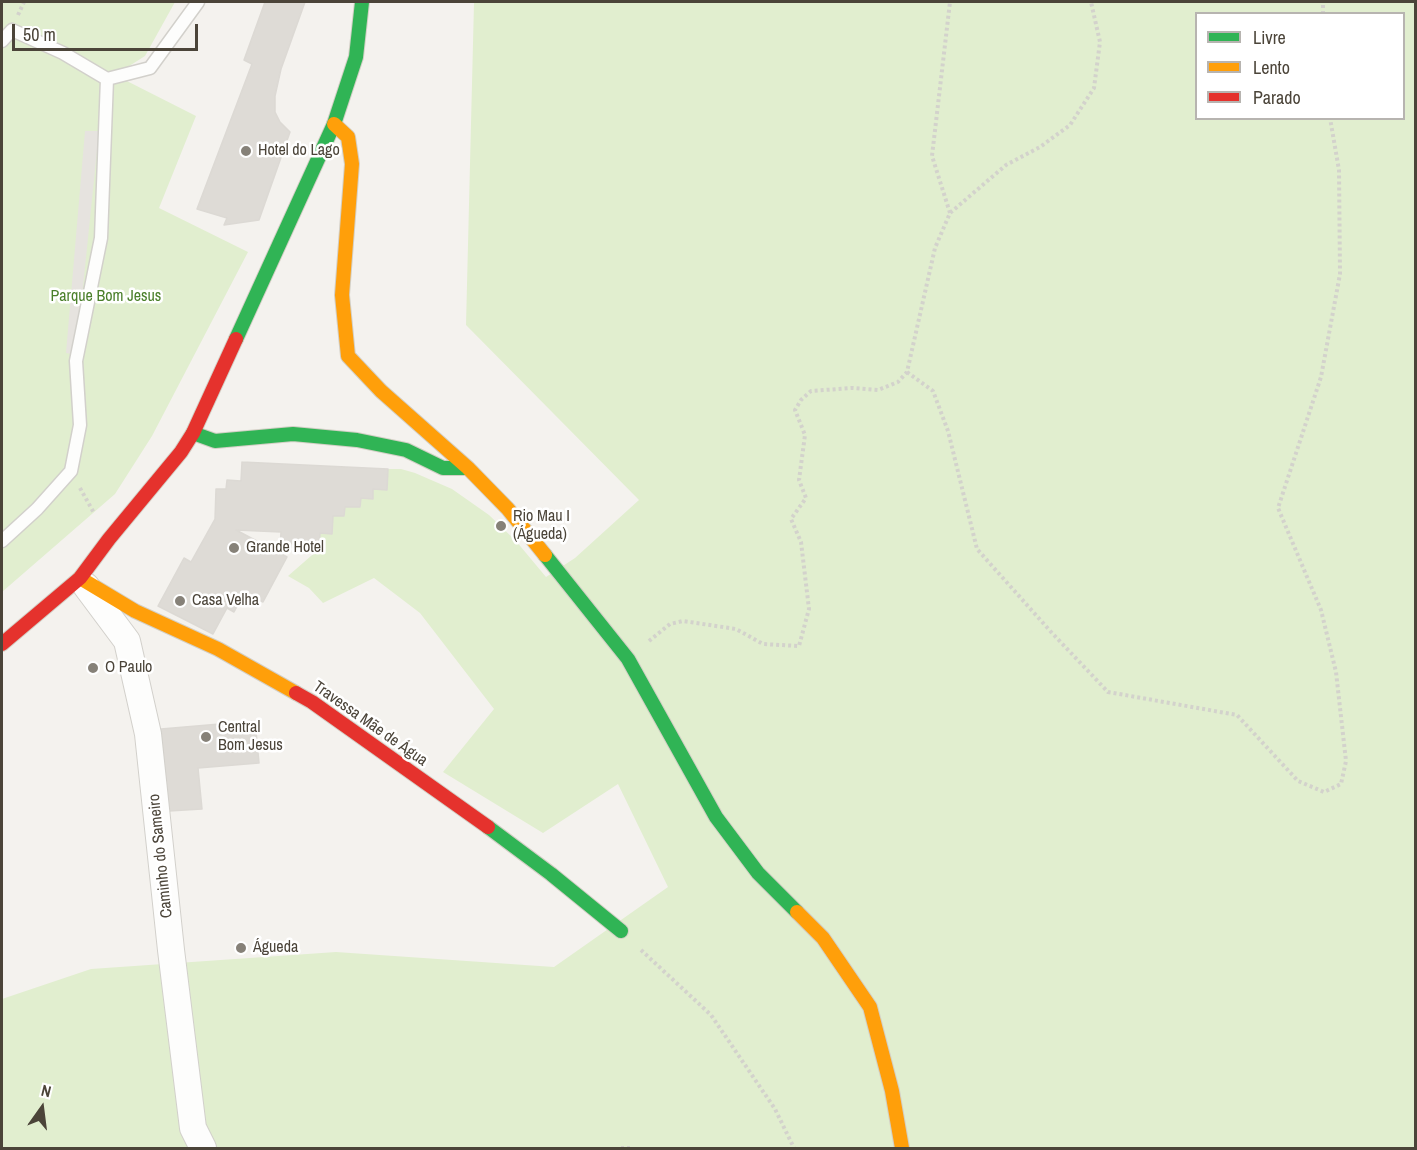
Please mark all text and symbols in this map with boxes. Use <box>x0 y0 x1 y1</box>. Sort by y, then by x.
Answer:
scale bar <box>15 12 201 50</box>
legend <box>1195 12 1405 120</box>
text: 50 m <box>23 22 56 47</box>
text: Livre <box>1253 25 1286 50</box>
text: Lento <box>1253 55 1290 80</box>
text: Parado <box>1253 85 1301 110</box>
place label: Hotel do Lago <box>258 141 340 161</box>
marker: Hotel do Lago <box>239 144 253 158</box>
park label: Parque Bom Jesus <box>51 287 161 307</box>
place label: Rio Mau I (Águeda) <box>513 507 570 545</box>
marker: Rio Mau I (Águeda) <box>494 519 508 533</box>
place label: Grande Hotel <box>246 538 324 558</box>
marker: Grande Hotel <box>227 541 241 555</box>
place label: Casa Velha <box>192 591 259 611</box>
marker: Casa Velha <box>173 594 187 608</box>
place label: O Paulo <box>105 658 152 678</box>
marker: O Paulo <box>86 661 100 675</box>
street label: Travessa Mãe de Água <box>309 677 431 771</box>
place label: Central Bom Jesus <box>218 718 283 756</box>
marker: Central Bom Jesus <box>199 730 213 744</box>
street label: Caminho do Sameiro <box>145 793 177 919</box>
place label: Águeda <box>253 938 298 958</box>
marker: Águeda <box>234 941 248 955</box>
north arrow <box>12 1078 72 1138</box>
text: N <box>39 1079 54 1102</box>

